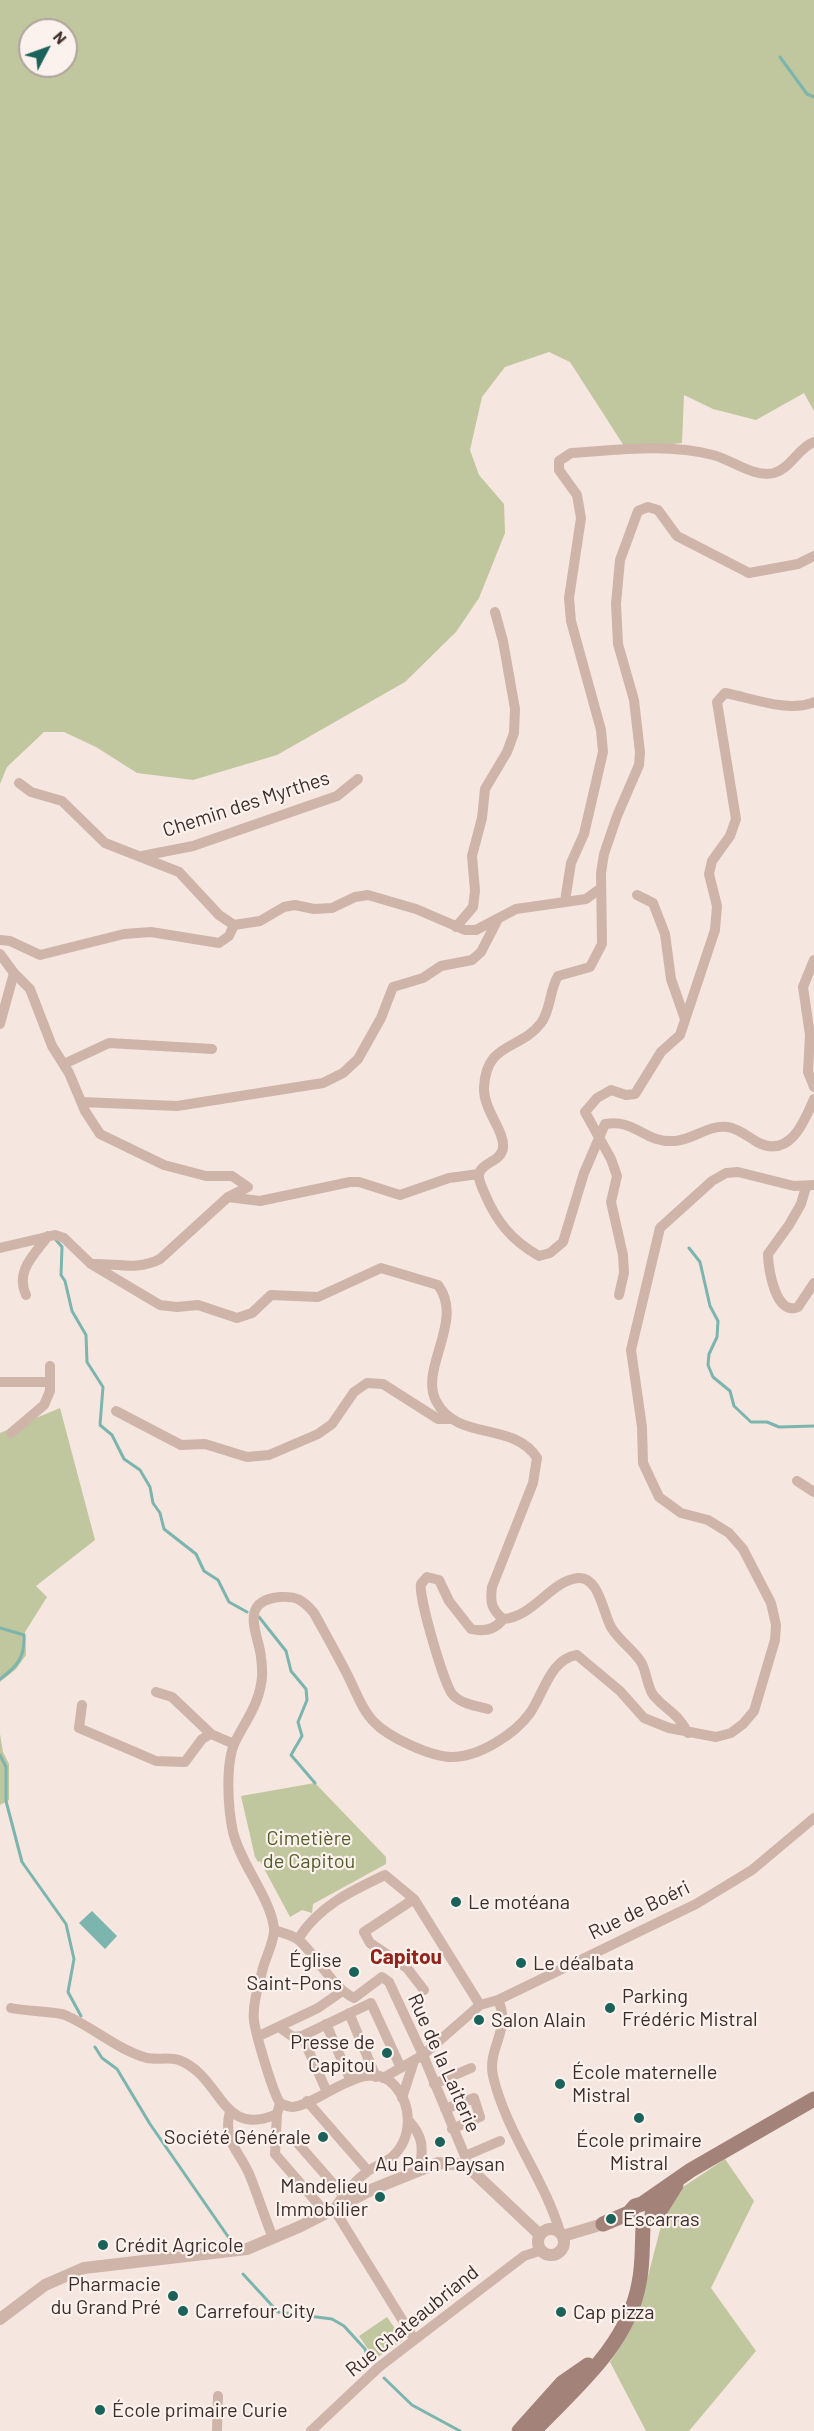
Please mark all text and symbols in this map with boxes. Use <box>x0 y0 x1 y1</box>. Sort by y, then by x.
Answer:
north arrow <box>18 18 78 78</box>
text: N <box>50 27 71 47</box>
street label: Chemin des Myrthes <box>160 766 332 842</box>
park label: Cimetière de Capitou <box>263 1826 355 1873</box>
street label: Rue de Boéri <box>584 1875 694 1945</box>
place label: Le motéana <box>468 1890 570 1914</box>
marker: Le motéana <box>449 1895 463 1909</box>
district label: Capitou <box>370 1944 442 1970</box>
place label: Église Saint-Pons <box>247 1948 342 1995</box>
place label: Le déalbata <box>533 1951 634 1975</box>
marker: Le déalbata <box>514 1956 528 1970</box>
marker: Église Saint-Pons <box>347 1965 361 1979</box>
place label: Parking Frédéric Mistral <box>622 1984 758 2031</box>
street label: Rue de la Laiterie <box>403 1990 485 2136</box>
marker: Parking Frédéric Mistral <box>603 2001 617 2015</box>
place label: Salon Alain <box>491 2008 586 2032</box>
marker: Salon Alain <box>472 2013 486 2027</box>
place label: Presse de Capitou <box>290 2030 375 2077</box>
marker: Presse de Capitou <box>380 2046 394 2060</box>
place label: École maternelle Mistral <box>572 2060 717 2107</box>
marker: École maternelle Mistral <box>553 2077 567 2091</box>
marker: École primaire Mistral <box>632 2111 646 2125</box>
place label: Société Générale <box>164 2125 311 2149</box>
place label: École primaire Mistral <box>576 2128 702 2175</box>
marker: Société Générale <box>316 2130 330 2144</box>
marker: Au Pain Paysan <box>433 2135 447 2149</box>
place label: Au Pain Paysan <box>375 2152 505 2176</box>
place label: Mandelieu Immobilier <box>275 2174 368 2221</box>
marker: Mandelieu Immobilier <box>373 2190 387 2204</box>
place label: Escarras <box>623 2207 700 2231</box>
marker: Escarras <box>604 2212 618 2226</box>
place label: Crédit Agricole <box>115 2233 244 2257</box>
marker: Crédit Agricole <box>96 2238 110 2252</box>
street label: Rue Chateaubriand <box>341 2260 483 2382</box>
place label: Pharmacie du Grand Pré <box>50 2272 161 2319</box>
marker: Pharmacie du Grand Pré <box>166 2289 180 2303</box>
place label: Carrefour City <box>195 2299 315 2323</box>
place label: Cap pizza <box>573 2300 654 2324</box>
marker: Carrefour City <box>176 2304 190 2318</box>
marker: Cap pizza <box>554 2305 568 2319</box>
place label: École primaire Curie <box>112 2398 288 2422</box>
marker: École primaire Curie <box>93 2403 107 2417</box>

